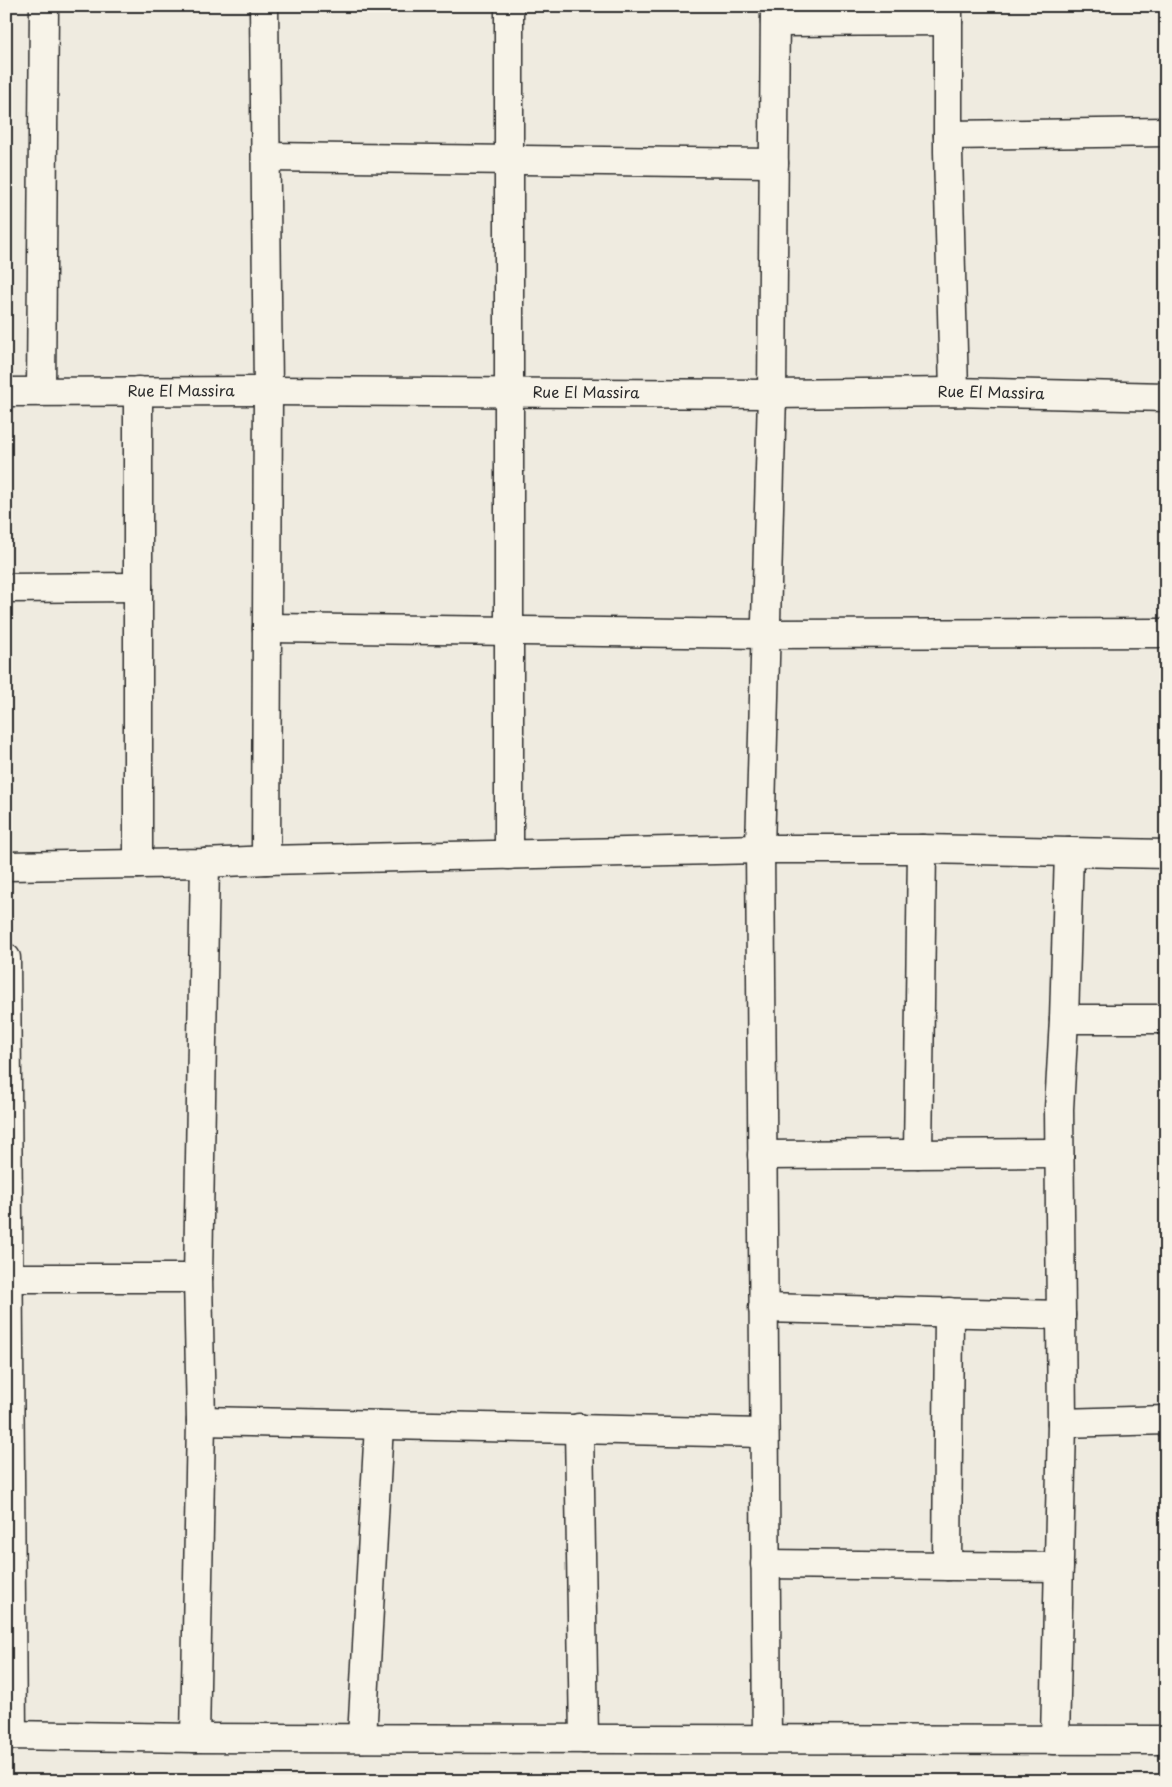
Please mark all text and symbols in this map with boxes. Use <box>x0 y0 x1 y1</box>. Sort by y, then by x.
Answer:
street label: Rue El Massira <box>127 378 235 402</box>
street label: Rue El Massira <box>937 379 1045 404</box>
street label: Rue El Massira <box>532 380 640 403</box>

